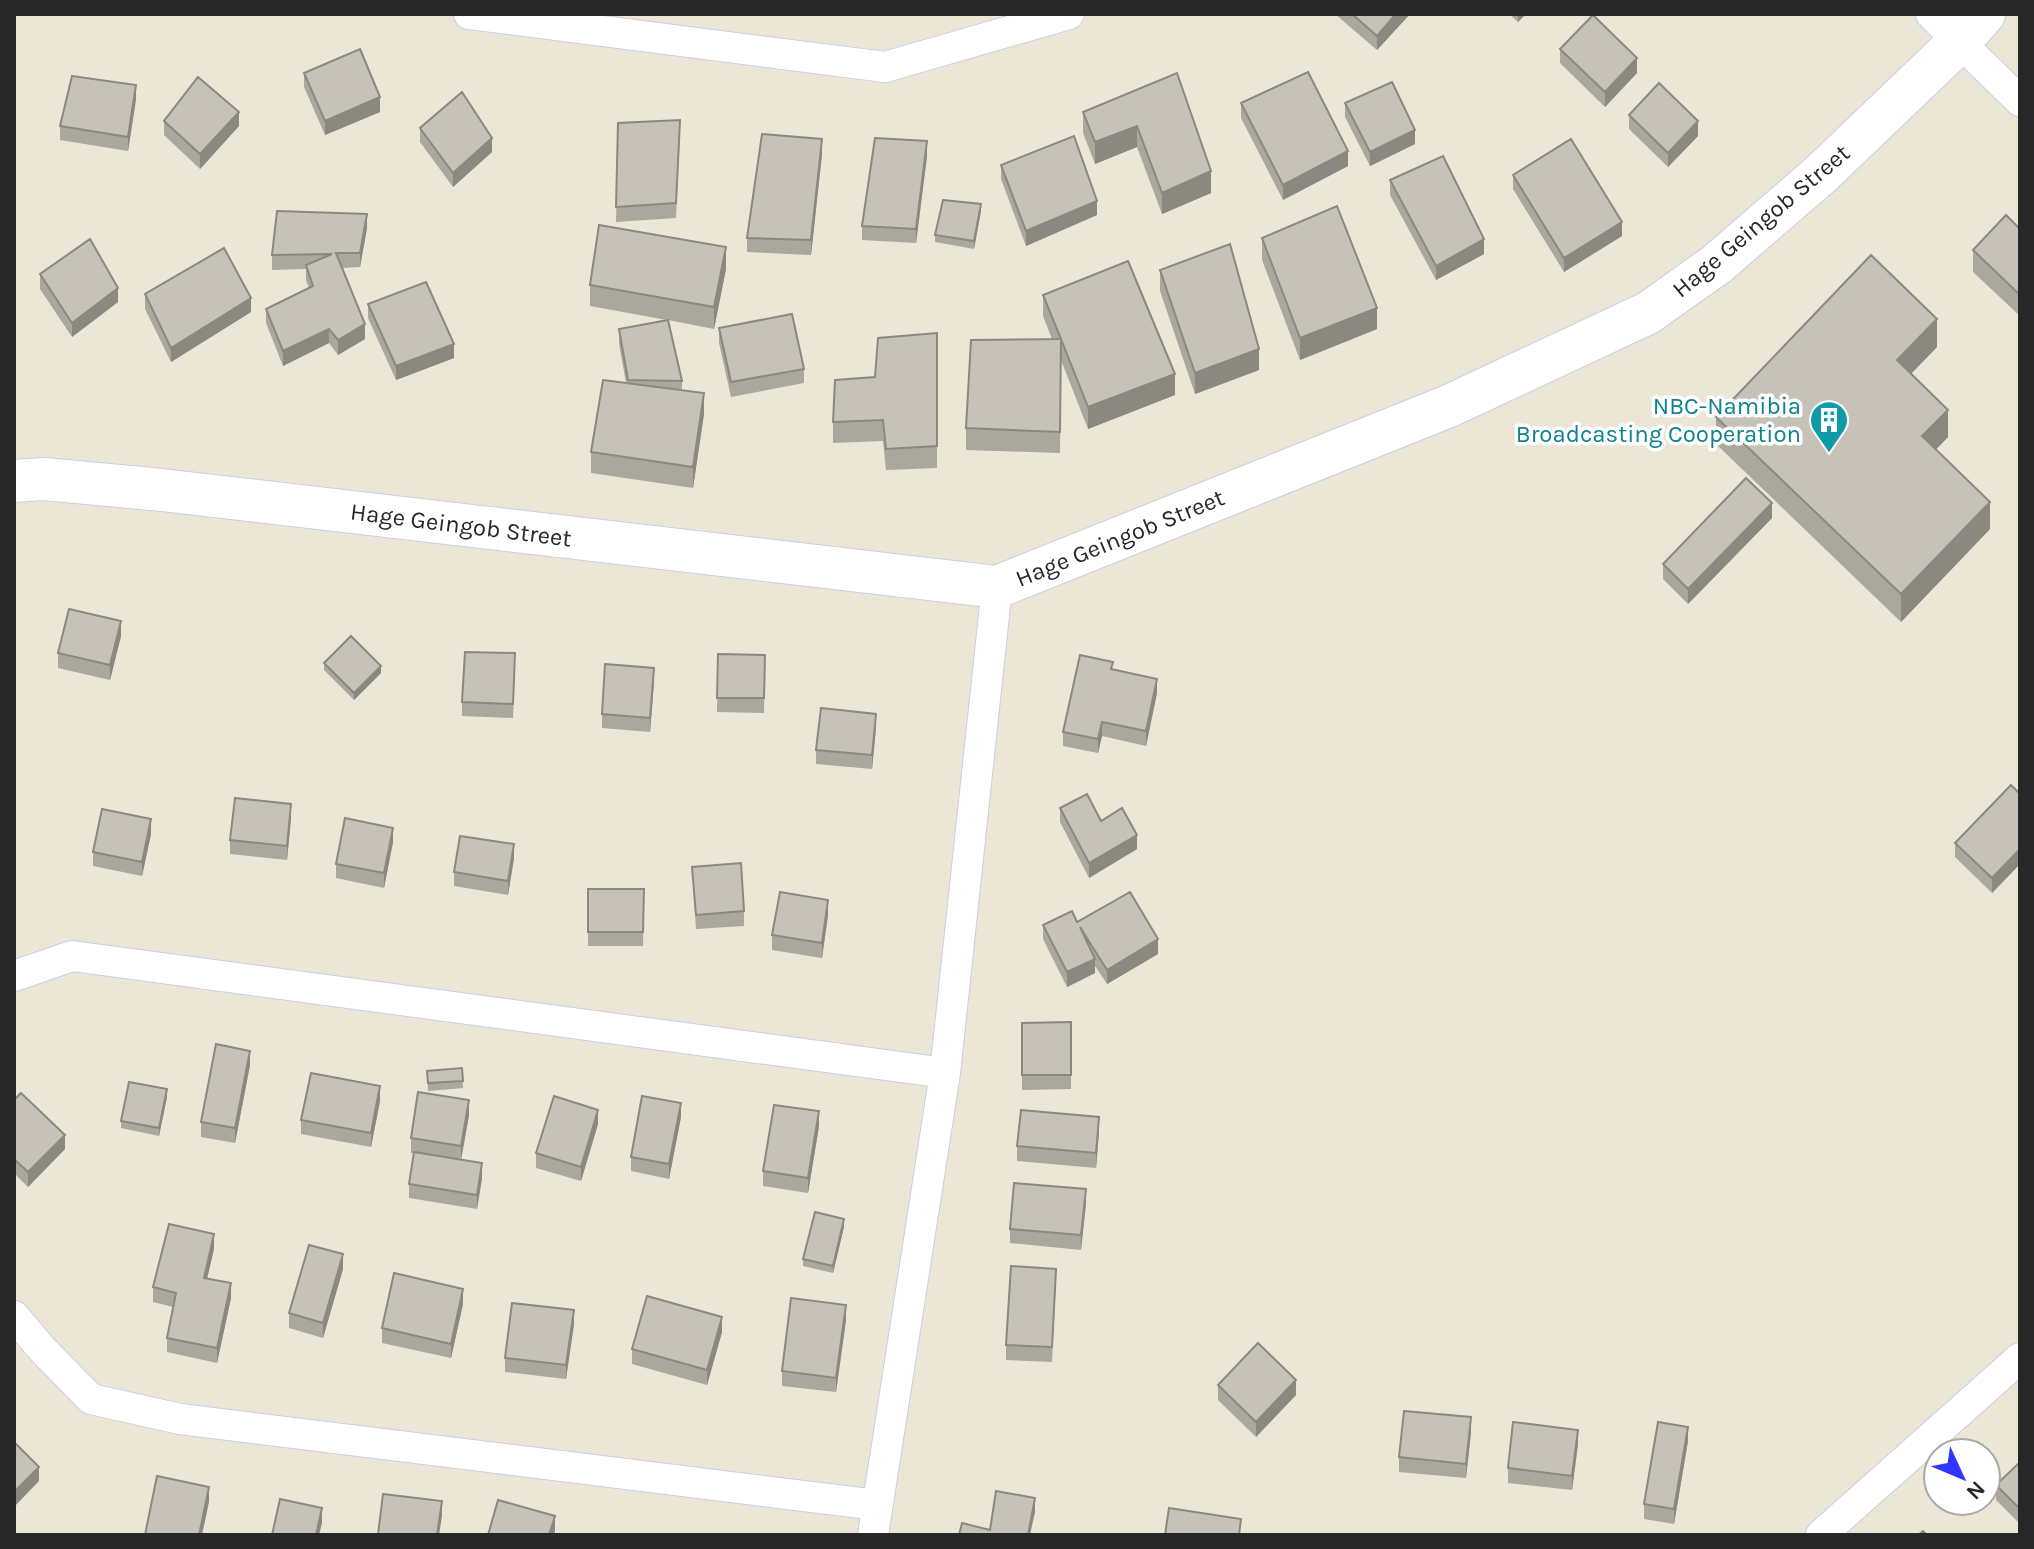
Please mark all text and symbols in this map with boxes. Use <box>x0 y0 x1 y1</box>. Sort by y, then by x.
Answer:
street label: Hage Geingob Street <box>1667 139 1855 303</box>
place label: NBC-Namibia Broadcasting Cooperation <box>1516 392 1801 448</box>
building icon: NBC-Namibia Broadcasting Cooperation <box>1808 399 1850 454</box>
street label: Hage Geingob Street <box>1012 483 1228 593</box>
street label: Hage Geingob Street <box>349 498 573 552</box>
north arrow <box>1922 1437 2002 1517</box>
text: N <box>1961 1475 1991 1505</box>

